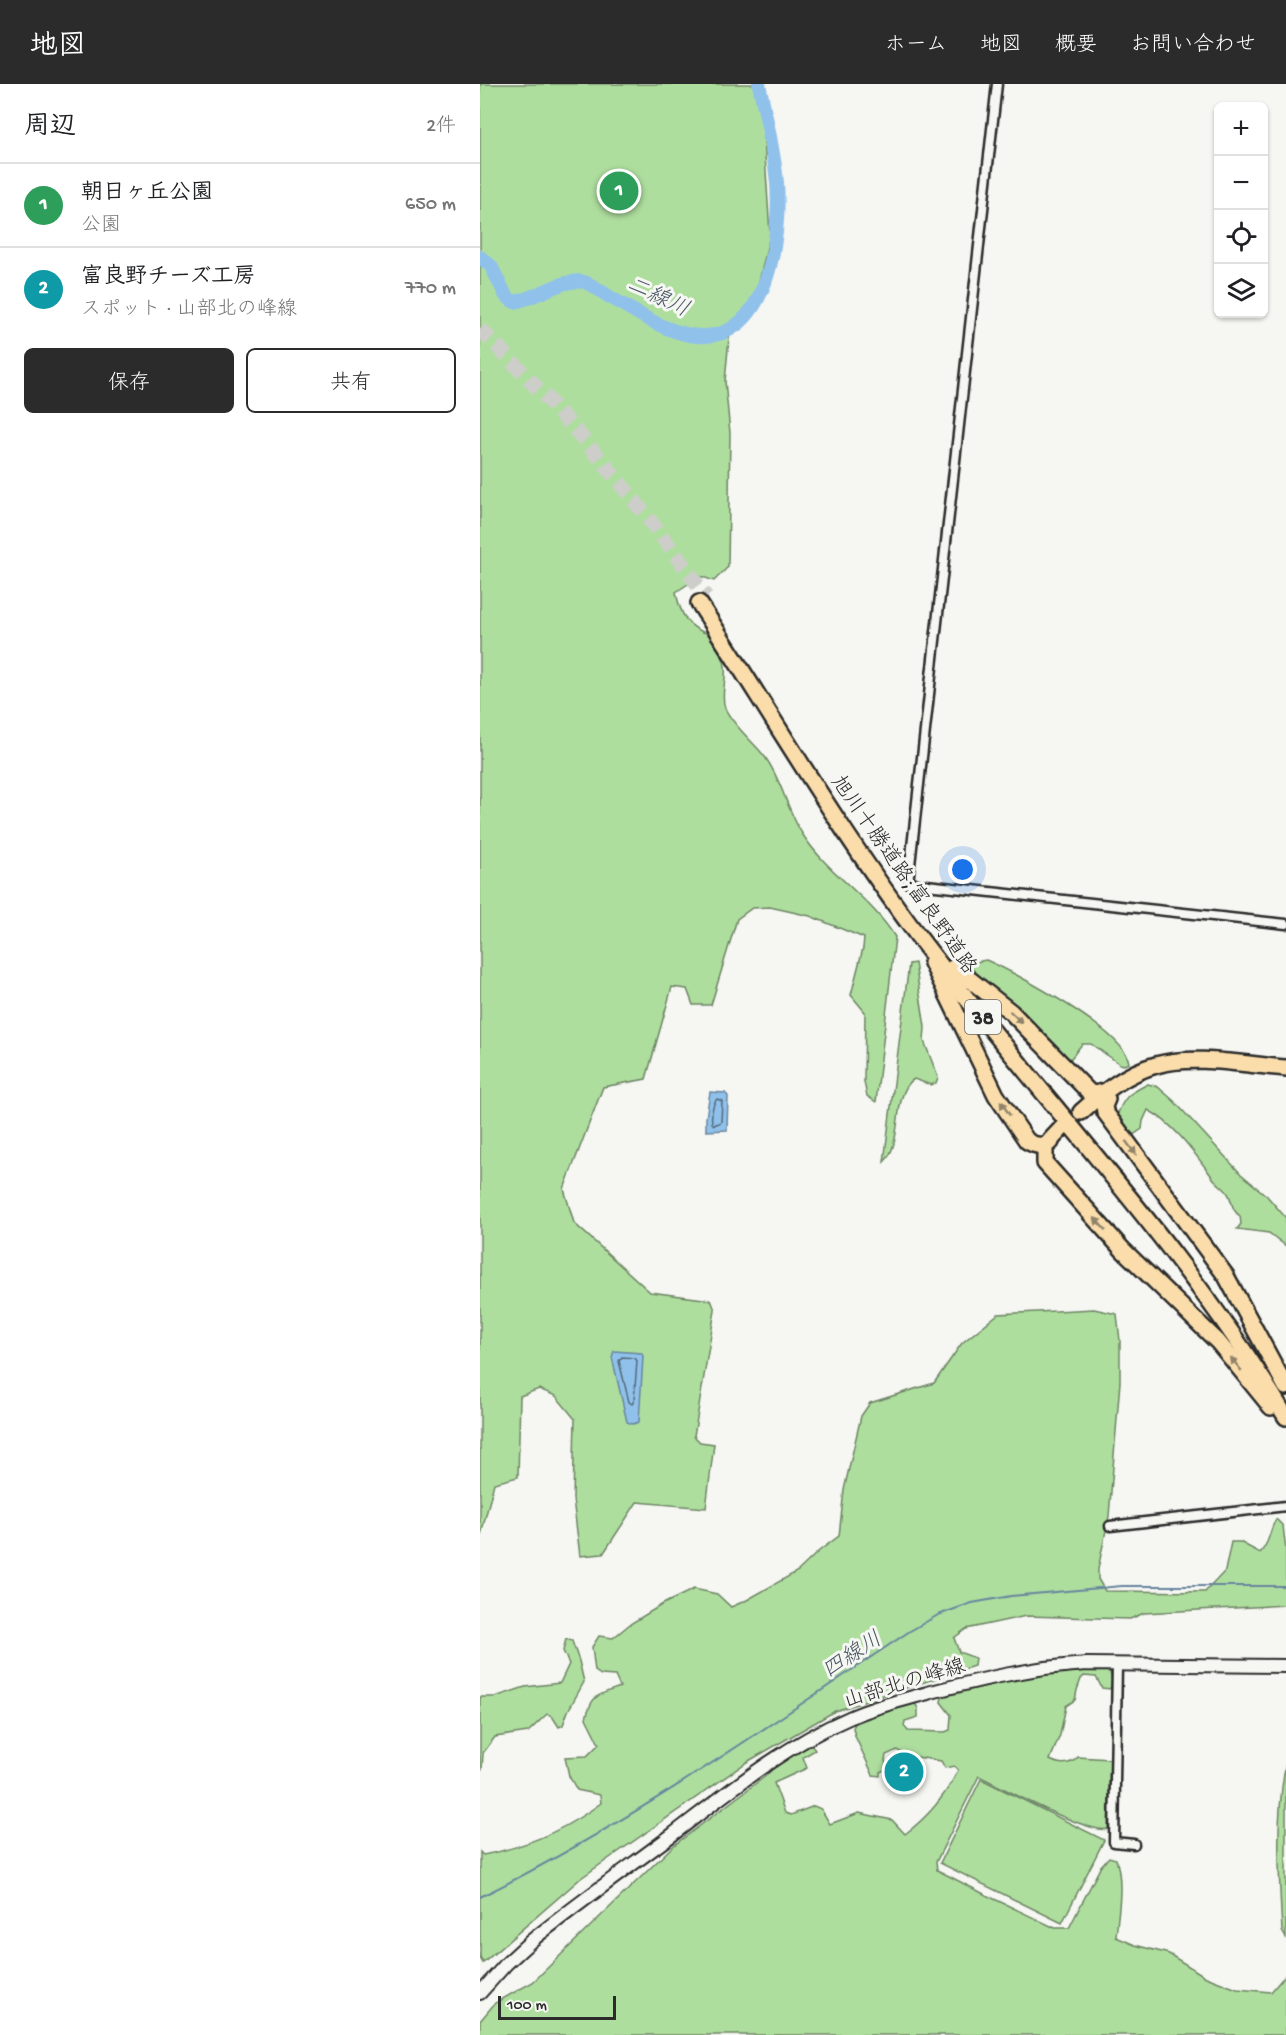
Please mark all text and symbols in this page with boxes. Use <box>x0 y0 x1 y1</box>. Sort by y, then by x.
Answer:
text: 地図 <box>30 31 86 64</box>
text: ホーム <box>885 34 947 59</box>
text: 地図 <box>980 34 1022 59</box>
text: 概要 <box>1055 34 1097 59</box>
text: お問い合わせ <box>1130 34 1256 59</box>
map controls <box>1214 102 1268 318</box>
button: + <box>1214 102 1268 156</box>
text: 周辺 <box>24 113 76 144</box>
text: 2件 <box>426 116 456 139</box>
button: − <box>1214 156 1268 210</box>
pin: 1 <box>600 168 638 214</box>
text: 朝日ヶ丘公園 <box>81 181 213 207</box>
text: 1 <box>39 194 48 217</box>
text: 650 m <box>405 194 456 217</box>
button: locate <box>1214 210 1268 264</box>
text: 公園 <box>81 215 121 238</box>
button: layers <box>1214 264 1268 318</box>
text: 富良野チーズ工房 <box>81 265 255 291</box>
water label: 二線川 <box>622 272 693 324</box>
text: 2 <box>39 278 48 301</box>
text: 770 m <box>405 278 456 301</box>
text: スポット · 山部北の峰線 <box>81 299 297 322</box>
button: 保存 <box>24 348 234 413</box>
button: 共有 <box>246 348 456 413</box>
street label: 旭川十勝道路;富良野道路 <box>824 770 982 980</box>
your location <box>948 855 977 884</box>
road number: 38 <box>965 1000 1001 1034</box>
one-way arrow <box>1008 1010 1022 1024</box>
one-way arrow <box>1000 1100 1011 1116</box>
one-way arrow <box>1125 1140 1137 1155</box>
one-way arrow <box>1093 1217 1107 1232</box>
one-way arrow <box>1229 1356 1242 1372</box>
water label: 四線川 <box>818 1627 888 1685</box>
street label: 山部北の峰線 <box>841 1654 969 1716</box>
pin: 2 <box>884 1750 924 1794</box>
scale bar <box>498 1993 616 2020</box>
text: 100 m <box>507 1997 547 2016</box>

